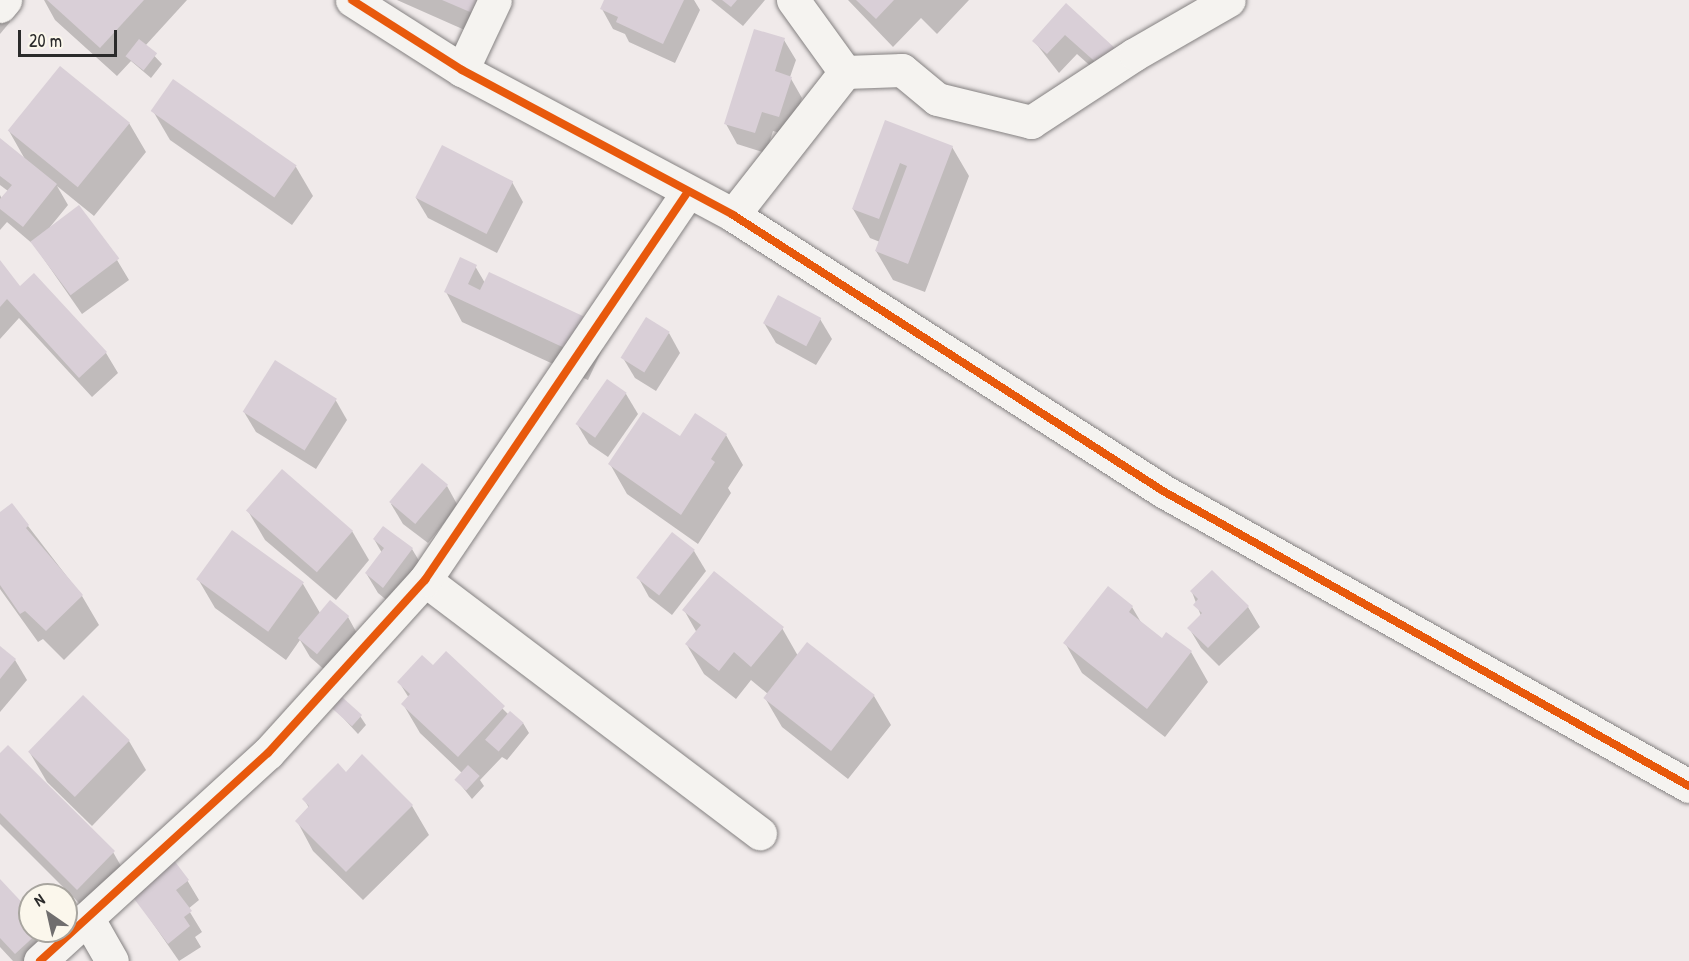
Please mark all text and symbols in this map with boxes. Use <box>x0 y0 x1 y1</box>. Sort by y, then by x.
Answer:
scale bar <box>21 18 120 56</box>
text: 20 m <box>29 28 62 53</box>
north arrow <box>18 883 78 943</box>
text: N <box>29 888 49 911</box>

